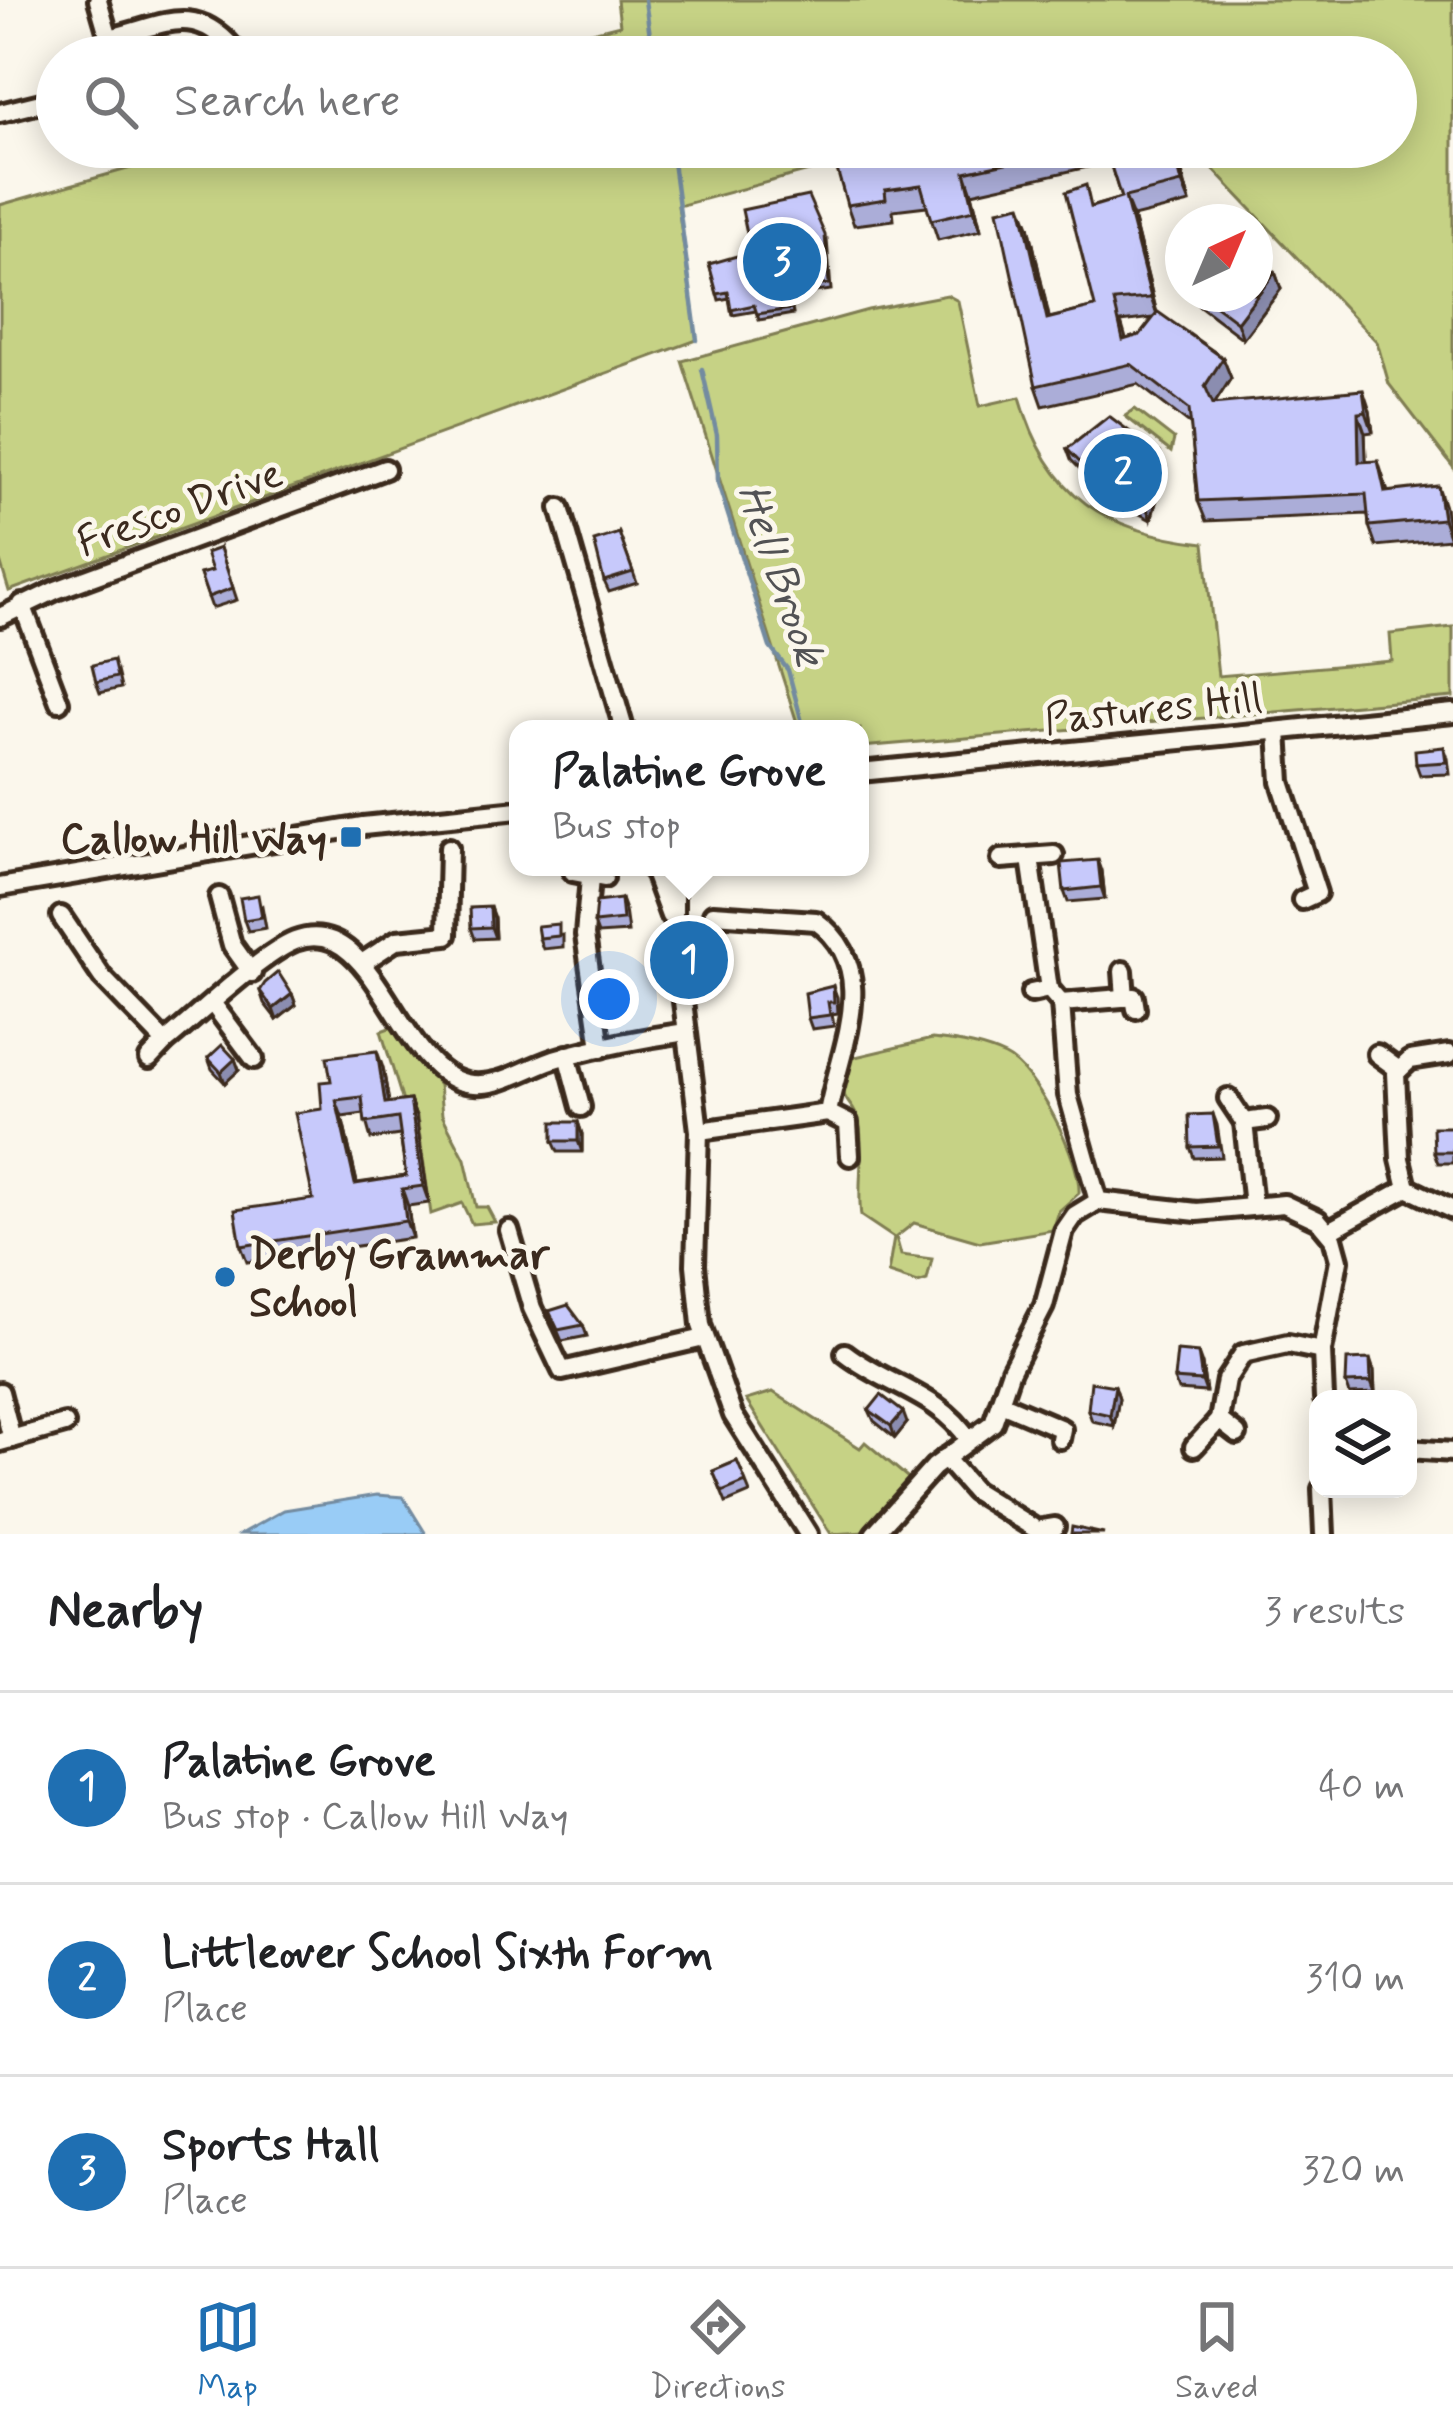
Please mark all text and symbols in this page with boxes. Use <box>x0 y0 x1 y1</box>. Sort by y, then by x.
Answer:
search box <box>36 36 1417 168</box>
icon: search <box>78 69 144 135</box>
text: Search here <box>174 73 401 132</box>
north arrow <box>1165 204 1273 312</box>
pin: 3 <box>743 217 821 307</box>
pin: 2 <box>1084 428 1162 518</box>
street label: Fresco Drive <box>70 447 290 572</box>
water label: Hell Brook <box>721 476 839 676</box>
street label: Pastures Hill <box>1042 672 1265 749</box>
popup <box>509 720 869 876</box>
text: Palatine Grove <box>552 743 826 802</box>
text: Bus stop <box>552 802 681 853</box>
place label: Callow Hill Way <box>61 813 327 868</box>
marker: Callow Hill Way <box>338 824 364 850</box>
pin: 1 <box>650 915 728 1005</box>
your location <box>579 969 639 1029</box>
place label: Derby Grammar School <box>249 1229 551 1332</box>
marker: Derby Grammar School <box>212 1264 238 1290</box>
map controls <box>1309 1390 1417 1498</box>
button: layers <box>1309 1390 1417 1498</box>
text: Nearby <box>48 1579 203 1645</box>
text: 3 results <box>1264 1587 1405 1638</box>
text: Palatine Grove <box>162 1733 436 1792</box>
text: 1 <box>78 1762 96 1813</box>
text: 40 m <box>1318 1762 1405 1813</box>
text: Bus stop · Callow Hill Way <box>162 1792 569 1843</box>
text: Littleover School Sixth Form <box>162 1925 713 1984</box>
text: 2 <box>77 1954 97 2005</box>
text: 310 m <box>1306 1954 1405 2005</box>
text: Place <box>162 1984 248 2035</box>
text: Sports Hall <box>162 2117 379 2176</box>
text: 3 <box>78 2146 96 2197</box>
text: 320 m <box>1302 2146 1405 2197</box>
text: Place <box>162 2176 248 2227</box>
tab: Map <box>195 2294 261 2410</box>
tab: Directions <box>650 2294 786 2410</box>
tab: Saved <box>1175 2294 1258 2410</box>

